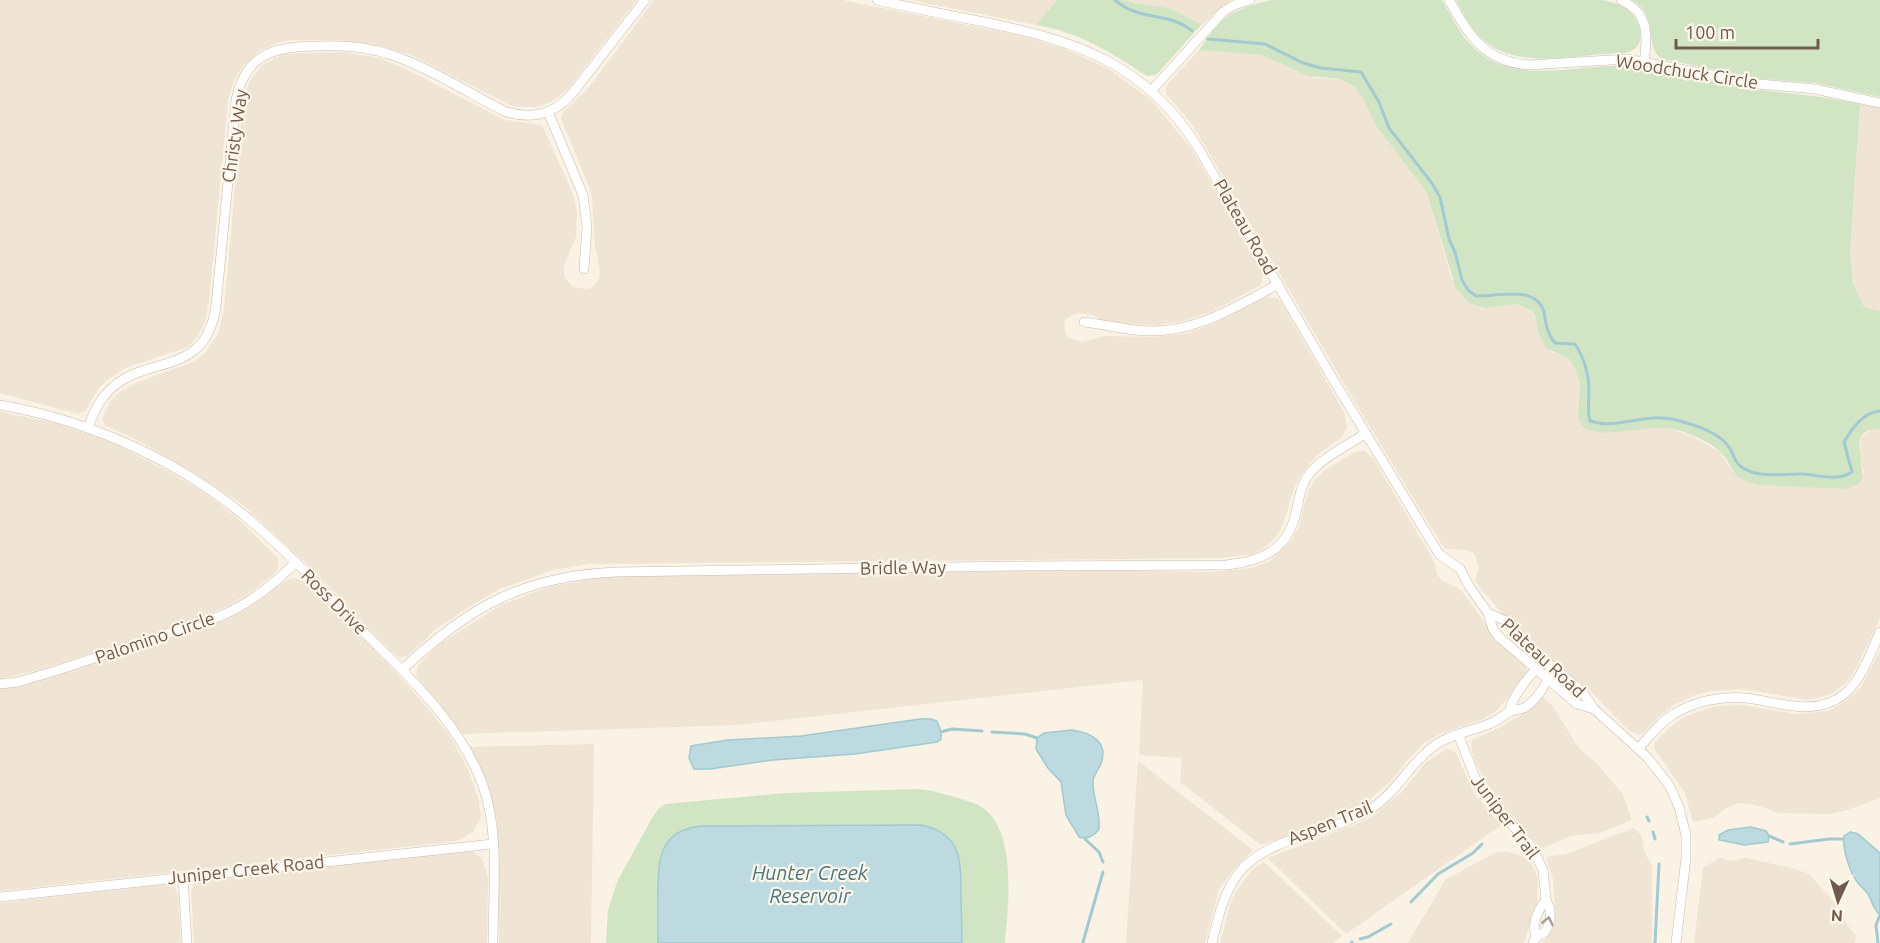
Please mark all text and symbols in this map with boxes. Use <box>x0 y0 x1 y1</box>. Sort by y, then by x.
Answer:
scale bar <box>1676 12 1818 50</box>
text: 100 m <box>1685 22 1735 42</box>
street label: Woodchuck Circle <box>1615 50 1760 92</box>
street label: Christy Way <box>218 87 251 184</box>
street label: Plateau Road <box>1210 175 1281 278</box>
street label: Bridle Way <box>860 556 947 578</box>
street label: Ross Drive <box>298 565 371 638</box>
street label: Palomino Circle <box>92 607 217 667</box>
street label: Plateau Road <box>1498 614 1590 701</box>
street label: Juniper Trail <box>1468 771 1544 862</box>
street label: Aspen Trail <box>1285 796 1375 848</box>
street label: Juniper Creek Road <box>166 851 325 887</box>
water label: Hunter Creek Reservoir <box>752 861 869 907</box>
north arrow <box>1808 871 1868 931</box>
text: N <box>1830 907 1844 925</box>
one-way arrow <box>1541 916 1554 926</box>

